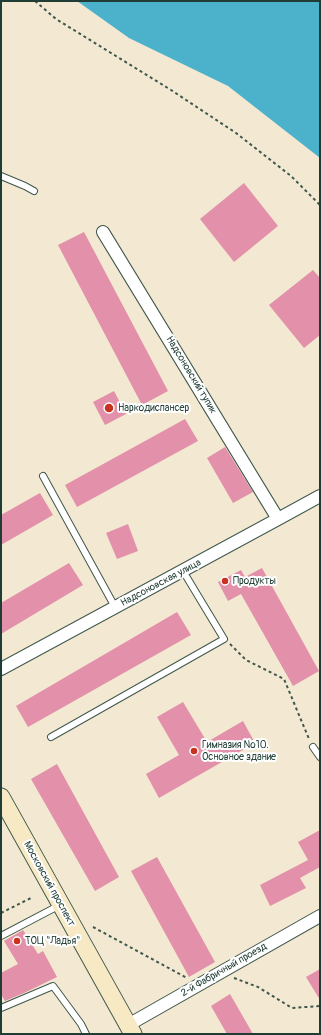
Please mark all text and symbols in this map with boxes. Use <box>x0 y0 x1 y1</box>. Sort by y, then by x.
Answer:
street label: Надсоновский тупик <box>163 334 219 416</box>
marker: Наркодиспансер <box>103 402 115 414</box>
place label: Наркодиспансер <box>118 402 189 414</box>
street label: Надсоновская улица <box>119 557 203 609</box>
place label: Продукты <box>233 575 276 587</box>
marker: Продукты <box>220 576 230 586</box>
place label: Гимназия №10. Основное здание <box>202 739 276 762</box>
marker: Гимназия №10. Основное здание <box>189 746 199 756</box>
street label: Московский проспект <box>21 839 77 929</box>
place label: ТОЦ "Ладья" <box>25 935 80 947</box>
marker: ТОЦ "Ладья" <box>12 936 22 946</box>
street label: 2-й Фабричный проезд <box>179 941 269 999</box>

